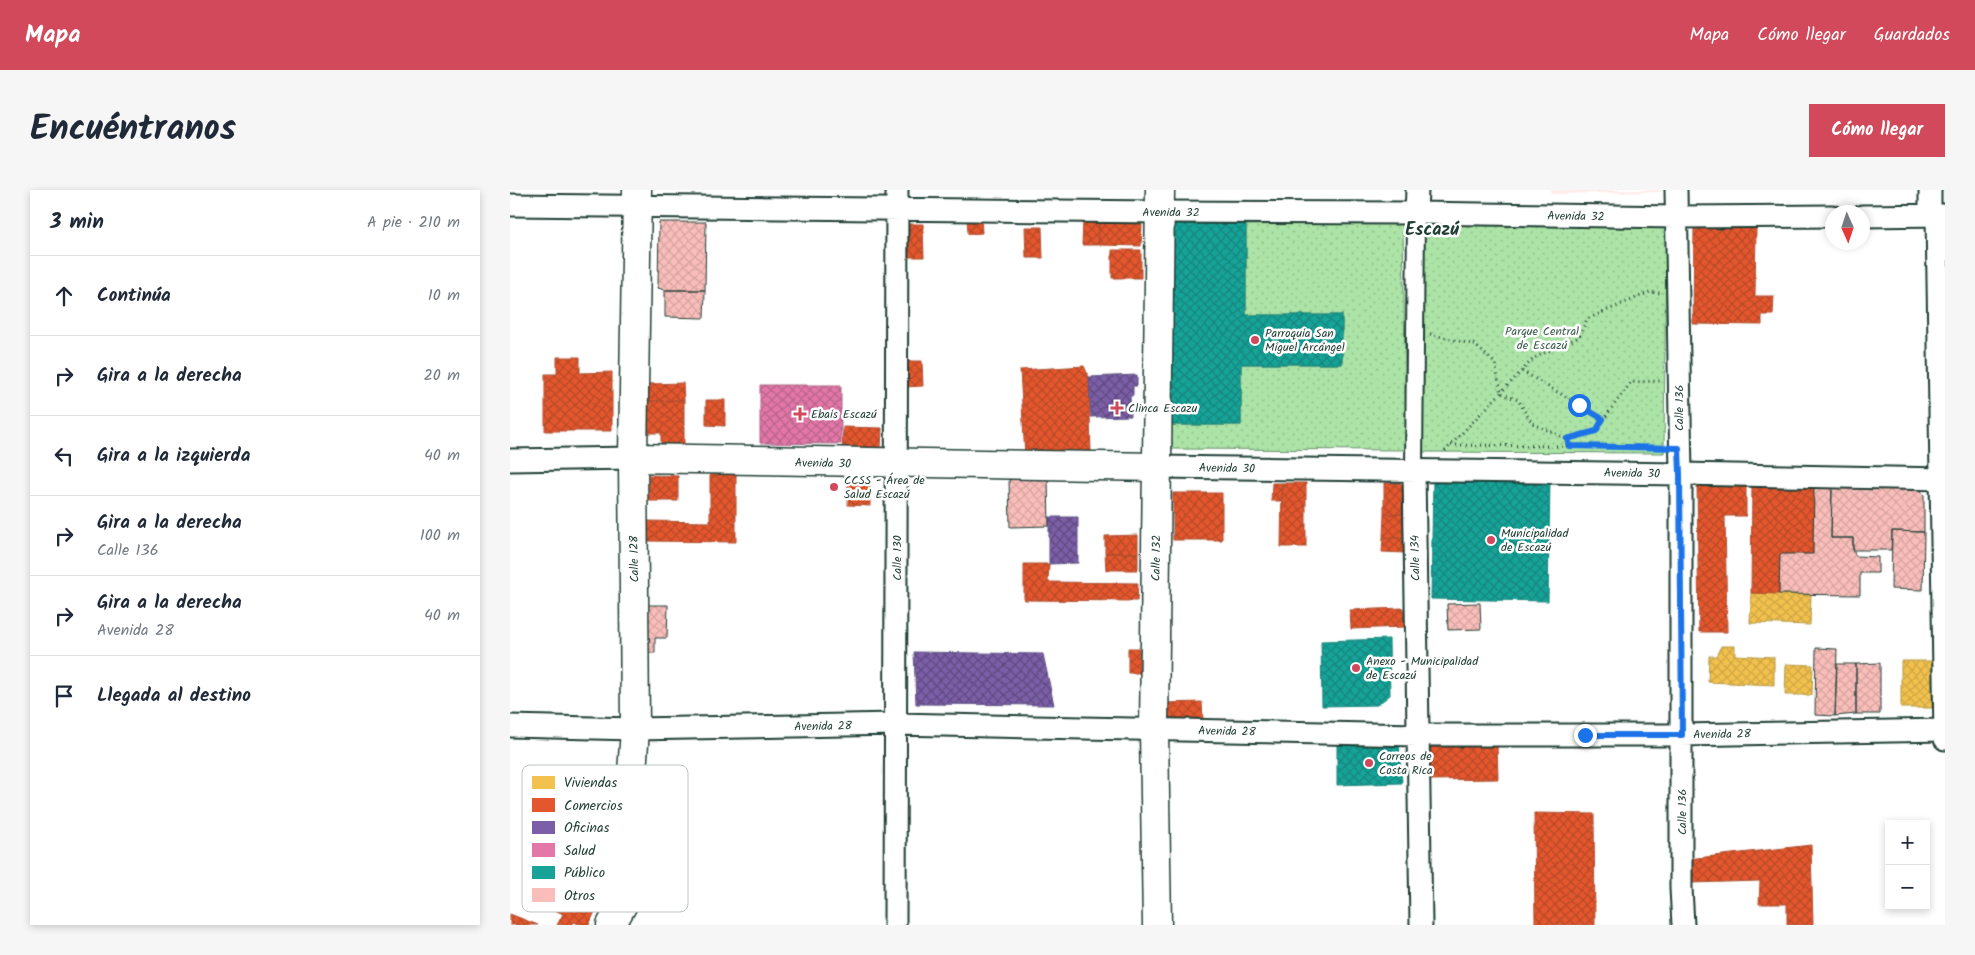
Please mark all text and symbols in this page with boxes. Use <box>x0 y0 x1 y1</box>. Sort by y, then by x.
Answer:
text: Mapa <box>25 16 81 55</box>
text: Mapa <box>1690 21 1729 50</box>
text: Cómo llegar <box>1757 21 1846 50</box>
text: Guardados <box>1874 21 1950 50</box>
text: Encuéntranos <box>30 102 236 158</box>
button: Cómo llegar <box>1809 104 1945 157</box>
street label: Avenida 32 <box>1142 203 1200 222</box>
north arrow <box>1825 205 1870 250</box>
text: 3 min <box>50 206 104 239</box>
street label: Avenida 32 <box>1547 207 1605 226</box>
text: A pie · 210 m <box>367 210 460 235</box>
district label: Escazú <box>1405 216 1460 245</box>
text: Continúa <box>97 281 171 311</box>
icon: ahead <box>50 282 78 310</box>
text: 10 m <box>428 283 460 308</box>
park label: Parque Central de Escazú <box>1505 322 1579 355</box>
place label: Parroquia San Miguel Arcángel <box>1265 324 1345 357</box>
marker: Parroquia San Miguel Arcángel <box>1249 334 1261 346</box>
text: Gira a la derecha <box>97 361 242 391</box>
icon: right <box>50 362 78 390</box>
text: 20 m <box>424 363 460 388</box>
street label: Calle 136 <box>1670 385 1689 431</box>
route start <box>1568 394 1591 417</box>
place label: Clinca Escazu <box>1128 399 1198 418</box>
marker: Clinca Escazu <box>1110 401 1124 415</box>
place label: Ebais Escazú <box>811 405 877 424</box>
marker: Ebais Escazú <box>793 407 807 421</box>
text: Gira a la izquierda <box>97 441 250 471</box>
icon: left <box>50 442 78 470</box>
text: 40 m <box>424 443 460 468</box>
street label: Avenida 30 <box>795 454 851 473</box>
street label: Avenida 30 <box>1199 459 1255 478</box>
street label: Avenida 30 <box>1604 464 1660 483</box>
place label: CCSS - Área de Salud Escazú <box>844 471 925 504</box>
marker: CCSS - Área de Salud Escazú <box>828 481 840 493</box>
text: Gira a la derecha <box>97 508 242 538</box>
icon: right <box>50 522 78 550</box>
text: 100 m <box>420 523 460 548</box>
place label: Municipalidad de Escazú <box>1501 524 1569 557</box>
street label: Calle 134 <box>1406 534 1425 581</box>
marker: Municipalidad de Escazú <box>1485 534 1497 546</box>
street label: Calle 128 <box>625 535 644 583</box>
street label: Calle 130 <box>888 535 907 581</box>
street label: Calle 132 <box>1147 535 1166 581</box>
text: Calle 136 <box>97 538 159 563</box>
text: Gira a la derecha <box>97 588 242 618</box>
icon: right <box>50 602 78 630</box>
text: 40 m <box>424 603 460 628</box>
text: Avenida 28 <box>97 618 174 643</box>
place label: Anexo - Municipalidad de Escazú <box>1366 652 1479 685</box>
marker: Anexo - Municipalidad de Escazú <box>1350 662 1362 674</box>
text: Llegada al destino <box>97 681 251 711</box>
icon: arrive <box>50 682 78 710</box>
street label: Avenida 28 <box>794 716 853 737</box>
street label: Avenida 28 <box>1198 721 1257 742</box>
route end <box>1574 724 1597 747</box>
street label: Avenida 28 <box>1693 724 1752 745</box>
place label: Correos de Costa Rica <box>1379 747 1433 780</box>
marker: Correos de Costa Rica <box>1363 757 1375 769</box>
legend <box>522 765 688 912</box>
text: Viviendas <box>564 772 617 794</box>
street label: Calle 136 <box>1673 789 1692 835</box>
text: Comercios <box>564 795 623 817</box>
text: Oficinas <box>564 817 610 839</box>
map controls <box>1885 820 1930 910</box>
button: + <box>1885 820 1930 865</box>
text: Salud <box>564 840 596 862</box>
text: Público <box>564 862 605 884</box>
button: − <box>1885 865 1930 910</box>
text: Otros <box>564 885 595 907</box>

